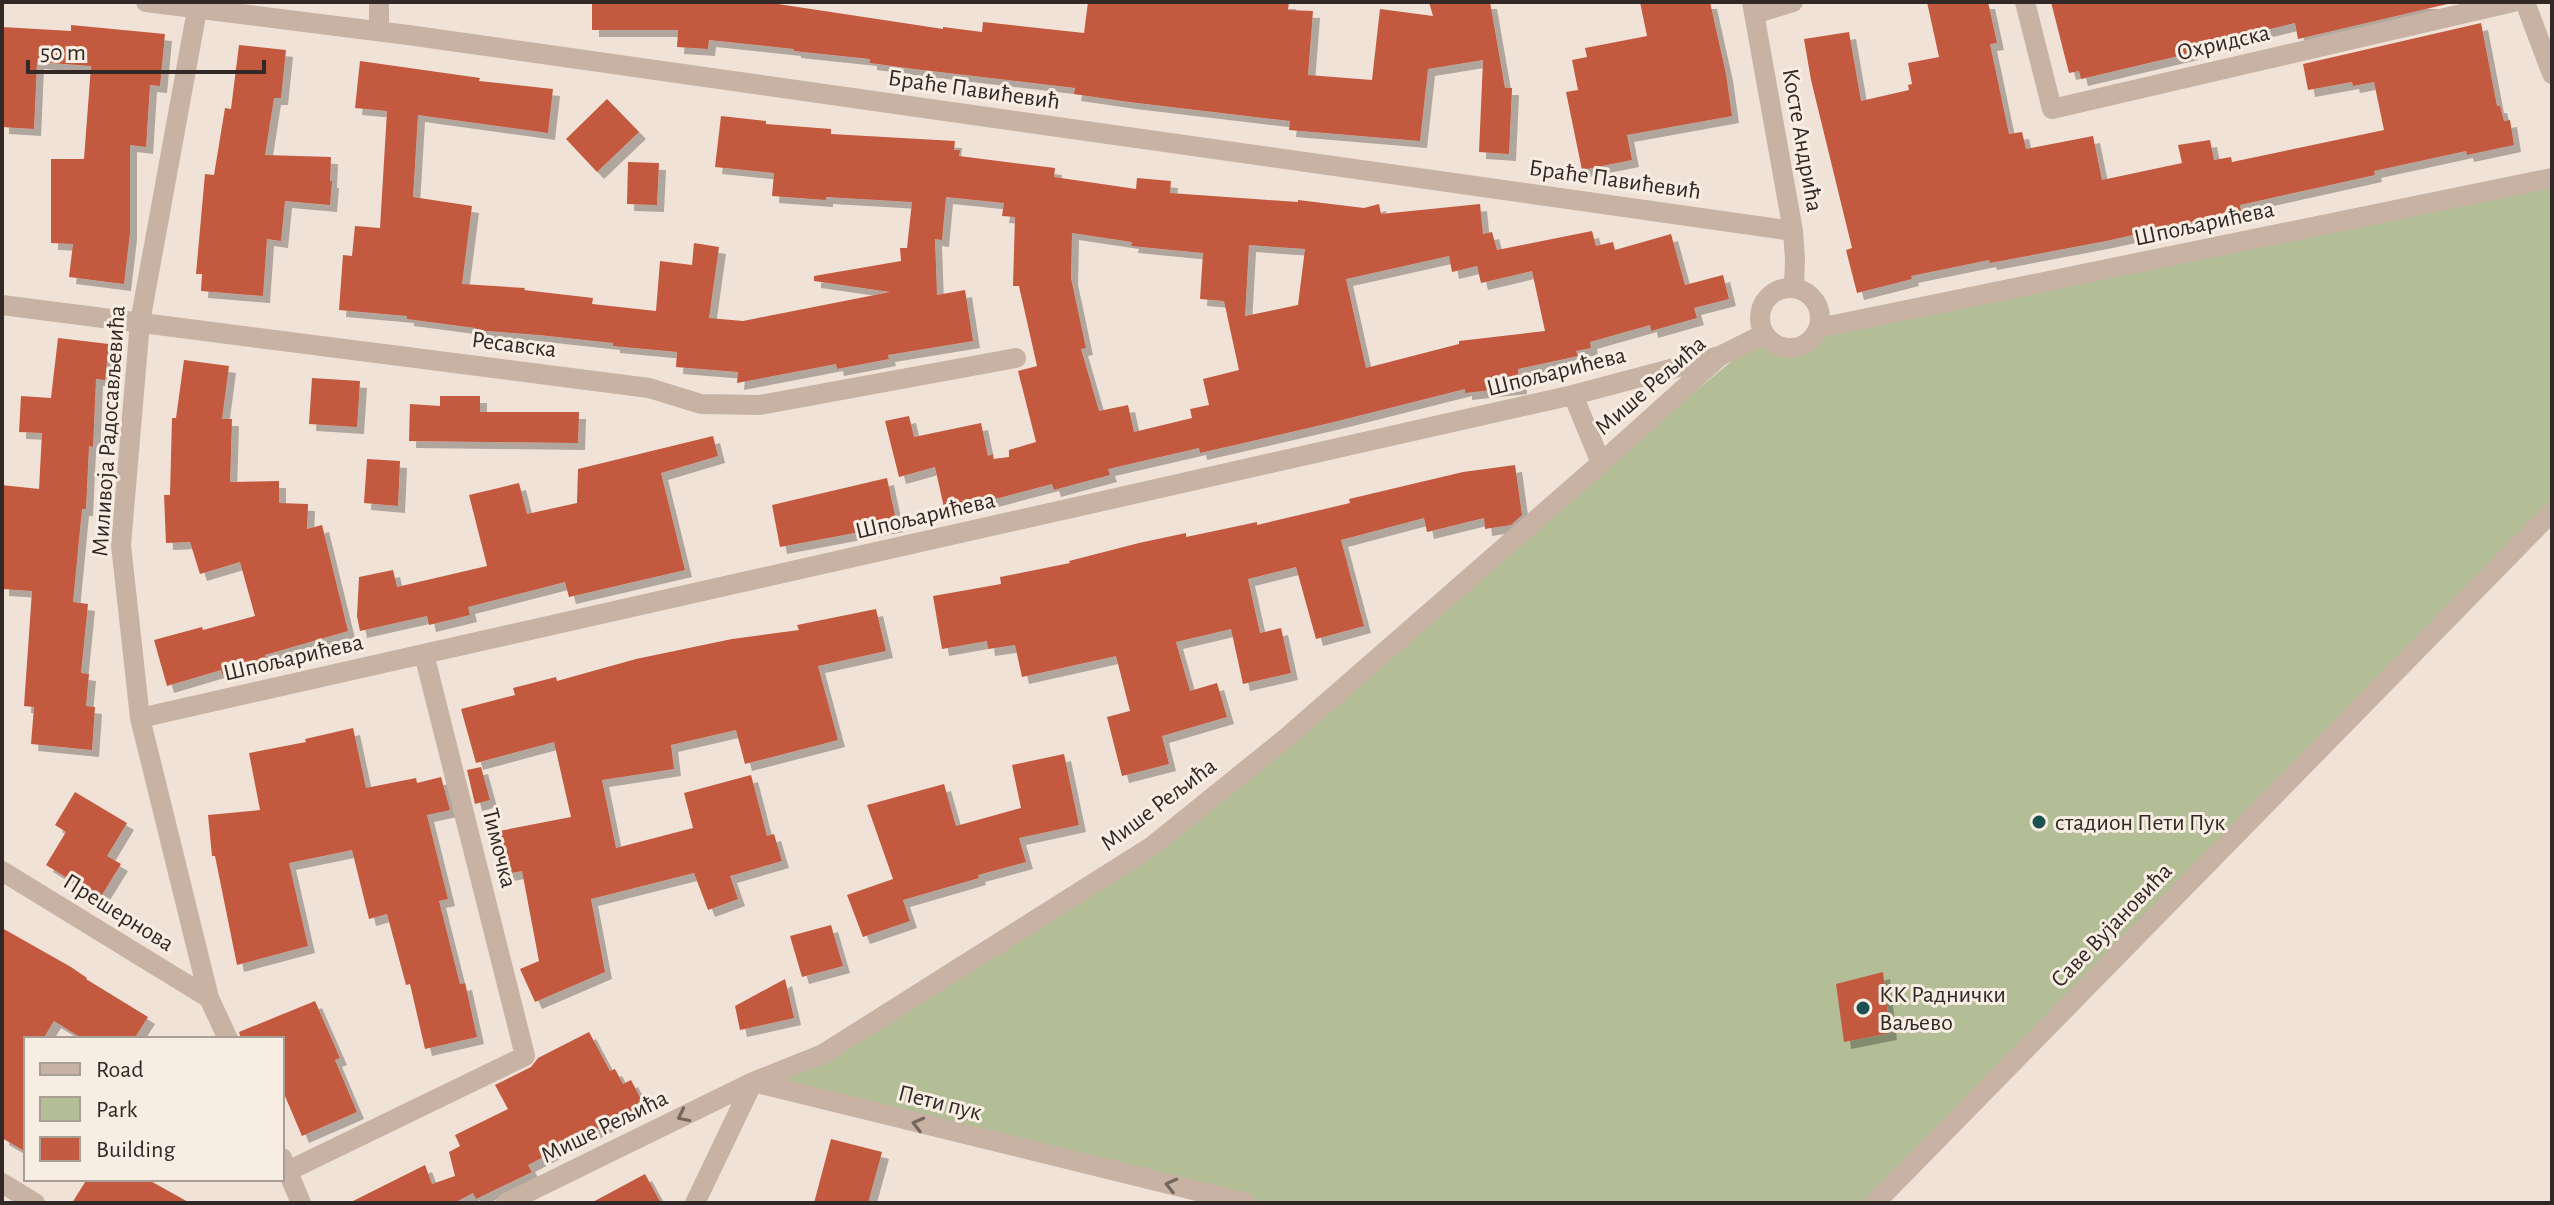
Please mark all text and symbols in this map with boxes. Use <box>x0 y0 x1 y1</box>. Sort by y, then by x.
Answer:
street label: Охридска <box>2174 21 2272 65</box>
scale bar <box>28 24 264 74</box>
text: 50 m <box>40 41 86 65</box>
street label: Браће Павићевић <box>886 66 1061 114</box>
street label: Косте Андрића <box>1778 67 1826 214</box>
street label: Браће Павићевић <box>1527 156 1702 204</box>
street label: Шпољарићева <box>2132 197 2277 251</box>
street label: Миливоја Радосављевића <box>88 305 130 557</box>
street label: Ресавска <box>470 328 558 362</box>
street label: Мише Рељића <box>1591 331 1711 440</box>
street label: Шпољарићева <box>1484 343 1628 401</box>
street label: Шпољарићева <box>853 488 997 544</box>
street label: Шпољарићева <box>221 630 365 686</box>
street label: Мише Рељића <box>1096 754 1221 856</box>
street label: Тимочка <box>478 806 520 890</box>
place label: стадион Пети Пук <box>2055 811 2225 835</box>
marker: стадион Пети Пук <box>2030 813 2048 831</box>
street label: Саве Вујановића <box>2047 859 2177 993</box>
street label: Прешернова <box>59 869 178 956</box>
place label: КК Раднички Ваљево <box>1879 983 2006 1035</box>
marker: КК Раднички Ваљево <box>1854 999 1872 1017</box>
legend <box>24 1037 284 1181</box>
text: Road <box>96 1058 144 1082</box>
street label: Пети пук <box>896 1081 984 1125</box>
street label: Мише Рељића <box>537 1086 672 1168</box>
text: Park <box>96 1098 137 1122</box>
one-way arrow <box>676 1106 691 1122</box>
one-way arrow <box>911 1116 925 1133</box>
text: Building <box>96 1138 175 1162</box>
one-way arrow <box>1164 1177 1178 1194</box>

